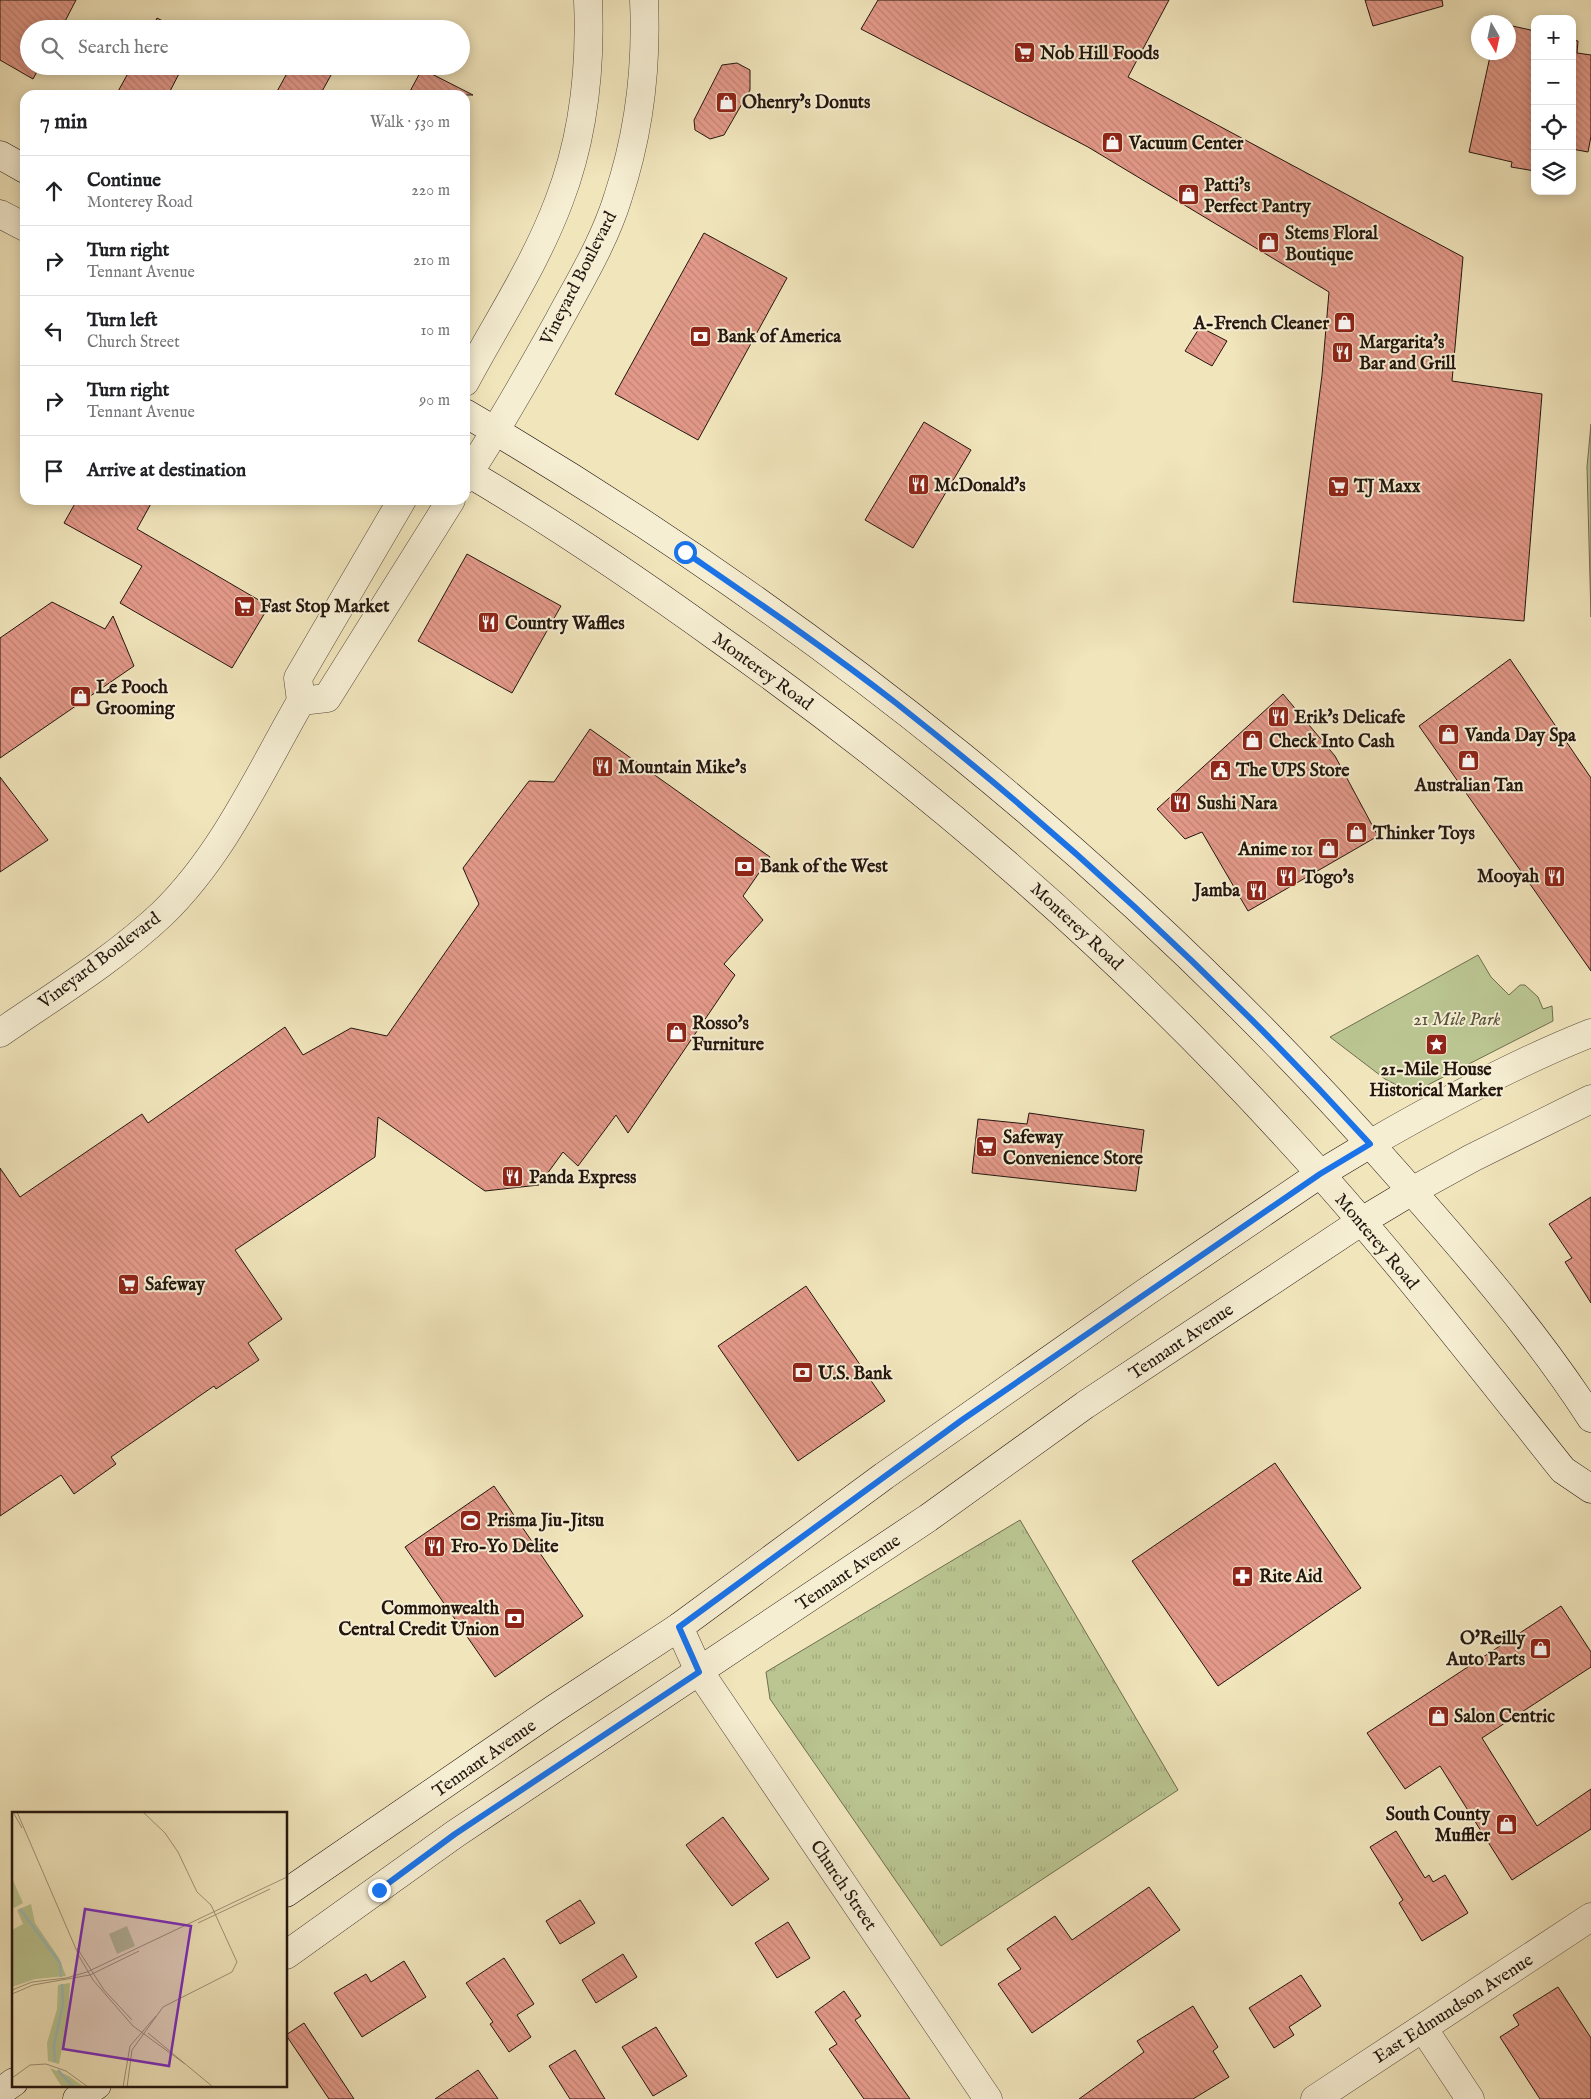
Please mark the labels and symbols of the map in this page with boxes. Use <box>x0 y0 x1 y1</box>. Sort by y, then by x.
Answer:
north arrow <box>1471 15 1516 60</box>
supermarket icon: Nob Hill Foods <box>1012 41 1036 65</box>
place label: Nob Hill Foods <box>1039 43 1160 66</box>
shop icon: Ohenry's Donuts <box>714 90 738 114</box>
place label: Ohenry's Donuts <box>742 92 871 115</box>
shop icon: Vacuum Center <box>1101 131 1125 155</box>
place label: Vacuum Center <box>1128 133 1244 156</box>
place label: Patti's Perfect Pantry <box>1204 175 1312 219</box>
shop icon: Patti's Perfect Pantry <box>1176 183 1200 207</box>
street label: Vineyard Boulevard <box>535 208 623 350</box>
place label: Stems Floral Boutique <box>1285 223 1379 267</box>
shop icon: Stems Floral Boutique <box>1257 231 1281 255</box>
shop icon: A-French Cleaner <box>1333 311 1357 335</box>
place label: A-French Cleaner <box>1192 313 1329 336</box>
bank icon: Bank of America <box>689 324 713 348</box>
place label: Bank of America <box>717 326 842 349</box>
place label: Margarita's Bar and Grill <box>1359 332 1457 376</box>
restaurant icon: Margarita's Bar and Grill <box>1331 340 1355 364</box>
restaurant icon: McDonald's <box>906 473 930 497</box>
supermarket icon: TJ Maxx <box>1326 474 1350 498</box>
place label: McDonald's <box>934 475 1026 498</box>
place label: TJ Maxx <box>1353 476 1421 499</box>
route start <box>674 541 697 564</box>
supermarket icon: Fast Stop Market <box>232 594 256 618</box>
place label: Fast Stop Market <box>260 596 390 619</box>
restaurant icon: Country Waffles <box>477 611 501 635</box>
place label: Country Waffles <box>505 613 625 636</box>
street label: Monterey Road <box>707 628 817 717</box>
place label: Le Pooch Grooming <box>96 677 176 721</box>
shop icon: Le Pooch Grooming <box>68 685 92 709</box>
restaurant icon: Erik's Delicafe <box>1266 705 1290 729</box>
place label: Erik's Delicafe <box>1294 707 1406 730</box>
shop icon: Vanda Day Spa <box>1437 723 1461 747</box>
place label: Vanda Day Spa <box>1464 725 1577 748</box>
shop icon: Check Into Cash <box>1241 729 1265 753</box>
place label: Check Into Cash <box>1269 731 1395 754</box>
shop icon: Australian Tan <box>1457 748 1481 772</box>
restaurant icon: Mountain Mike's <box>590 755 614 779</box>
place label: Mountain Mike's <box>618 757 747 780</box>
public building icon: The UPS Store <box>1208 758 1232 782</box>
place label: The UPS Store <box>1235 760 1350 783</box>
place label: Australian Tan <box>1414 775 1524 798</box>
restaurant icon: Sushi Nara <box>1169 791 1193 815</box>
place label: Sushi Nara <box>1197 793 1279 816</box>
shop icon: Thinker Toys <box>1345 821 1369 845</box>
place label: Thinker Toys <box>1372 823 1475 846</box>
shop icon: Anime 101 <box>1317 837 1341 861</box>
place label: Anime 101 <box>1237 839 1313 862</box>
bank icon: Bank of the West <box>732 854 756 878</box>
place label: Bank of the West <box>760 856 889 879</box>
restaurant icon: Mooyah <box>1543 864 1567 888</box>
restaurant icon: Togo's <box>1274 865 1298 889</box>
place label: Mooyah <box>1477 866 1539 889</box>
place label: Togo's <box>1301 867 1354 890</box>
street label: Monterey Road <box>1025 878 1128 976</box>
restaurant icon: Jamba <box>1244 878 1268 902</box>
place label: Jamba <box>1192 880 1241 903</box>
street label: Vineyard Boulevard <box>34 908 166 1015</box>
park label: 21 Mile Park <box>1414 1009 1500 1032</box>
place label: Rosso's Furniture <box>692 1013 765 1057</box>
shop icon: Rosso's Furniture <box>664 1021 688 1045</box>
place icon: 21-Mile House Historical Marker <box>1424 1032 1448 1056</box>
place label: 21-Mile House Historical Marker <box>1369 1059 1503 1103</box>
place label: Safeway Convenience Store <box>1003 1127 1144 1171</box>
supermarket icon: Safeway Convenience Store <box>975 1135 999 1159</box>
restaurant icon: Panda Express <box>501 1165 525 1189</box>
place label: Panda Express <box>529 1167 637 1190</box>
street label: Monterey Road <box>1329 1189 1423 1295</box>
supermarket icon: Safeway <box>117 1272 141 1296</box>
place label: Safeway <box>145 1274 206 1297</box>
street label: Tennant Avenue <box>1125 1299 1239 1386</box>
bank icon: U.S. Bank <box>790 1361 814 1385</box>
place label: U.S. Bank <box>817 1363 894 1386</box>
sports icon: Prisma Jiu-Jitsu <box>459 1508 483 1532</box>
place label: Prisma Jiu-Jitsu <box>487 1510 605 1533</box>
street label: Tennant Avenue <box>792 1530 906 1617</box>
restaurant icon: Fro-Yo Delite <box>423 1534 447 1558</box>
place label: Fro-Yo Delite <box>451 1536 559 1559</box>
pharmacy icon: Rite Aid <box>1231 1564 1255 1588</box>
place label: Rite Aid <box>1259 1566 1323 1589</box>
place label: Commonwealth Central Credit Union <box>338 1598 499 1642</box>
bank icon: Commonwealth Central Credit Union <box>503 1606 527 1630</box>
place label: O'Reilly Auto Parts <box>1446 1628 1526 1672</box>
shop icon: O'Reilly Auto Parts <box>1529 1636 1553 1660</box>
shop icon: Salon Centric <box>1426 1704 1450 1728</box>
place label: Salon Centric <box>1454 1706 1555 1729</box>
street label: Tennant Avenue <box>429 1715 541 1803</box>
place label: South County Muffler <box>1386 1804 1491 1848</box>
inset map <box>12 1812 288 2086</box>
shop icon: South County Muffler <box>1494 1812 1518 1836</box>
street label: Church Street <box>804 1836 881 1935</box>
route end <box>368 1879 391 1902</box>
street label: East Edmundson Avenue <box>1370 1949 1538 2069</box>

